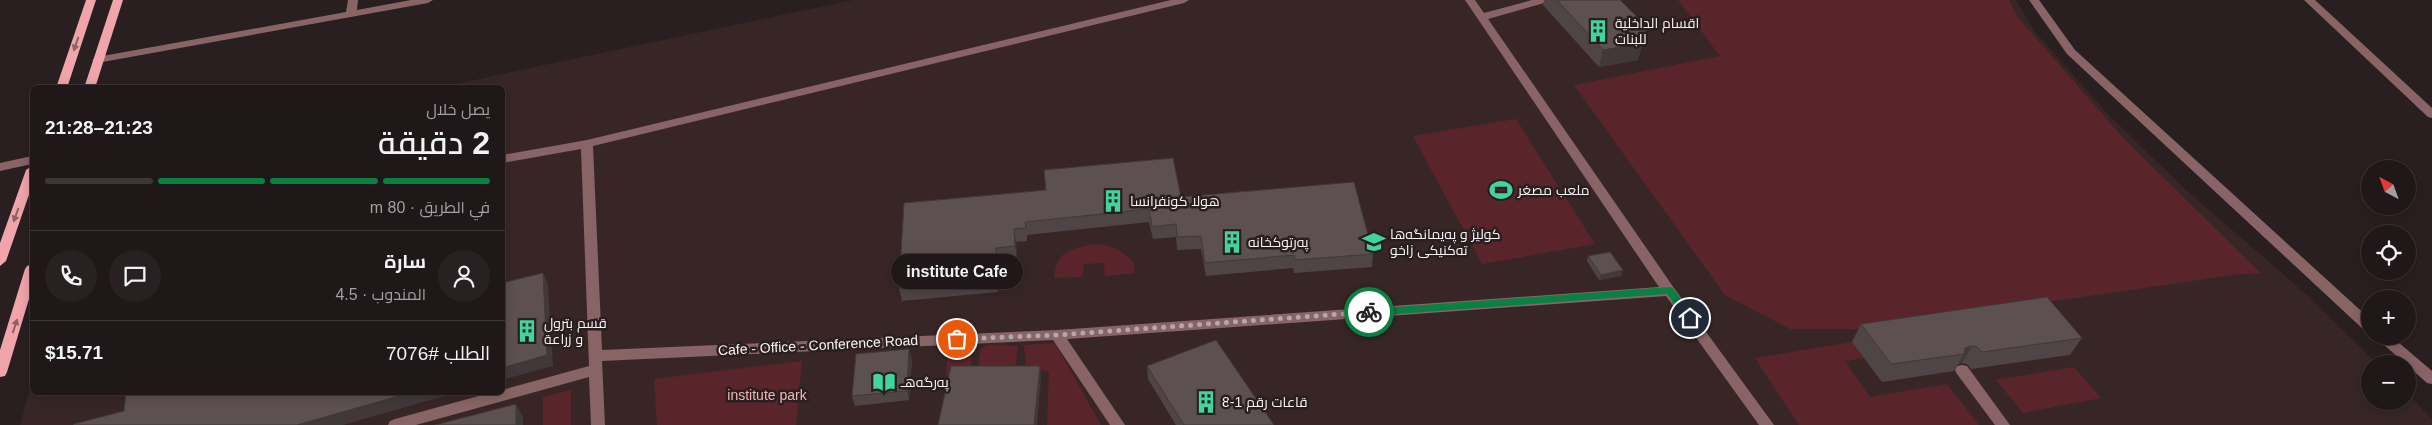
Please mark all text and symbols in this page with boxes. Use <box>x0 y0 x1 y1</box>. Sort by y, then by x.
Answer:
place label: اقسام الداخلیة للبنات <box>1615 15 1699 47</box>
building icon: اقسام الداخلیة للبنات <box>1585 18 1611 44</box>
one-way arrow <box>72 36 79 51</box>
text: يصل خلال <box>426 101 490 118</box>
text: 21:23–21:28 <box>45 117 153 138</box>
text: 2 دقيقة <box>378 125 490 161</box>
north arrow <box>2361 160 2416 215</box>
map controls <box>2361 160 2416 410</box>
sports icon: ملعب مصغر <box>1488 177 1514 203</box>
place label: ملعب مصغر <box>1517 182 1590 198</box>
building icon: هولا كونفرانسا <box>1100 188 1126 214</box>
place label: هولا كونفرانسا <box>1130 193 1220 209</box>
text: في الطريق · 80 m <box>370 199 490 216</box>
one-way arrow <box>12 208 19 223</box>
button: locate <box>2361 225 2416 280</box>
place label: كوليژ و په‌يمانگه‌ها ته‌كنيكى زاخو <box>1390 226 1501 258</box>
building icon: په‌رتوكخانه‌ <box>1219 229 1245 255</box>
school or university icon: كوليژ و په‌يمانگه‌ها ته‌كنيكى زاخو <box>1361 229 1387 255</box>
place label: په‌رتوكخانه‌ <box>1248 234 1309 252</box>
button: phone <box>45 250 97 302</box>
button: chat <box>109 250 161 302</box>
button: person <box>438 250 490 302</box>
text: سارة <box>384 251 426 272</box>
callout: institute Cafe <box>891 254 1023 289</box>
text: institute Cafe <box>906 263 1008 280</box>
text: المندوب · 4.5 <box>335 286 426 303</box>
courier <box>1344 287 1394 337</box>
button: + <box>2361 290 2416 345</box>
pin <box>1669 297 1711 339</box>
icon: bike <box>1355 298 1383 326</box>
icon: home <box>1676 304 1704 332</box>
place label: قسم بترول و زراعة <box>544 315 607 347</box>
one-way arrow <box>11 318 19 333</box>
building icon: قسم بترول و زراعة <box>514 318 540 344</box>
pin <box>936 318 978 360</box>
icon: bag <box>943 325 971 353</box>
street label: Cafe - Office - Conference Road <box>717 332 919 358</box>
text: $15.71 <box>45 342 103 363</box>
text: الطلب #7076 <box>386 343 490 364</box>
button: − <box>2361 355 2416 410</box>
library icon: په‌رگه‌هـ <box>871 369 897 395</box>
place label: په‌رگه‌هـ <box>900 374 949 392</box>
park label: institute park <box>727 387 808 403</box>
building icon: قاعات رقم 1-8 <box>1193 389 1219 415</box>
place label: قاعات رقم 1-8 <box>1222 394 1308 412</box>

